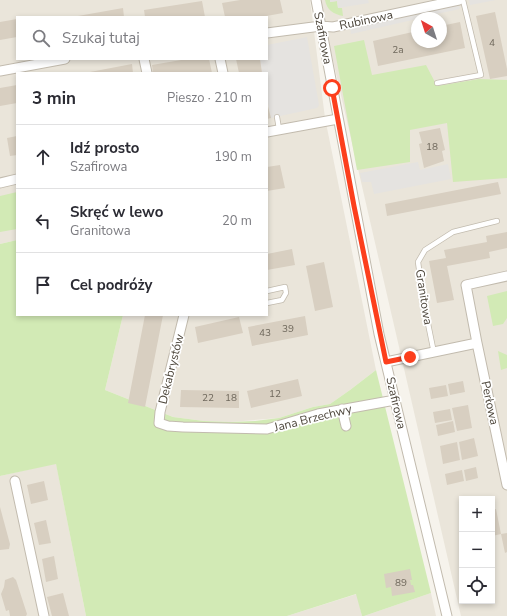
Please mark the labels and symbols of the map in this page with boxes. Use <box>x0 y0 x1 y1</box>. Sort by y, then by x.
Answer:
street label: Rubinowa <box>338 7 394 33</box>
street label: Szafirowa <box>310 10 336 66</box>
north arrow <box>411 12 447 48</box>
house number: 4 <box>489 36 495 50</box>
house number: 2a <box>392 43 404 57</box>
route start <box>323 79 341 97</box>
house number: 18 <box>426 140 438 154</box>
street label: Granitowa <box>412 268 436 326</box>
house number: 39 <box>282 322 294 336</box>
house number: 43 <box>259 326 271 340</box>
street label: Dekabrystów <box>155 332 187 406</box>
route end <box>401 348 419 366</box>
street label: Szafirowa <box>382 375 410 431</box>
street label: Perłowa <box>478 380 502 426</box>
house number: 12 <box>269 387 281 401</box>
house number: 22 <box>202 391 214 405</box>
house number: 18 <box>225 391 237 405</box>
street label: Jana Brzechwy <box>271 400 354 436</box>
house number: 89 <box>395 576 407 590</box>

